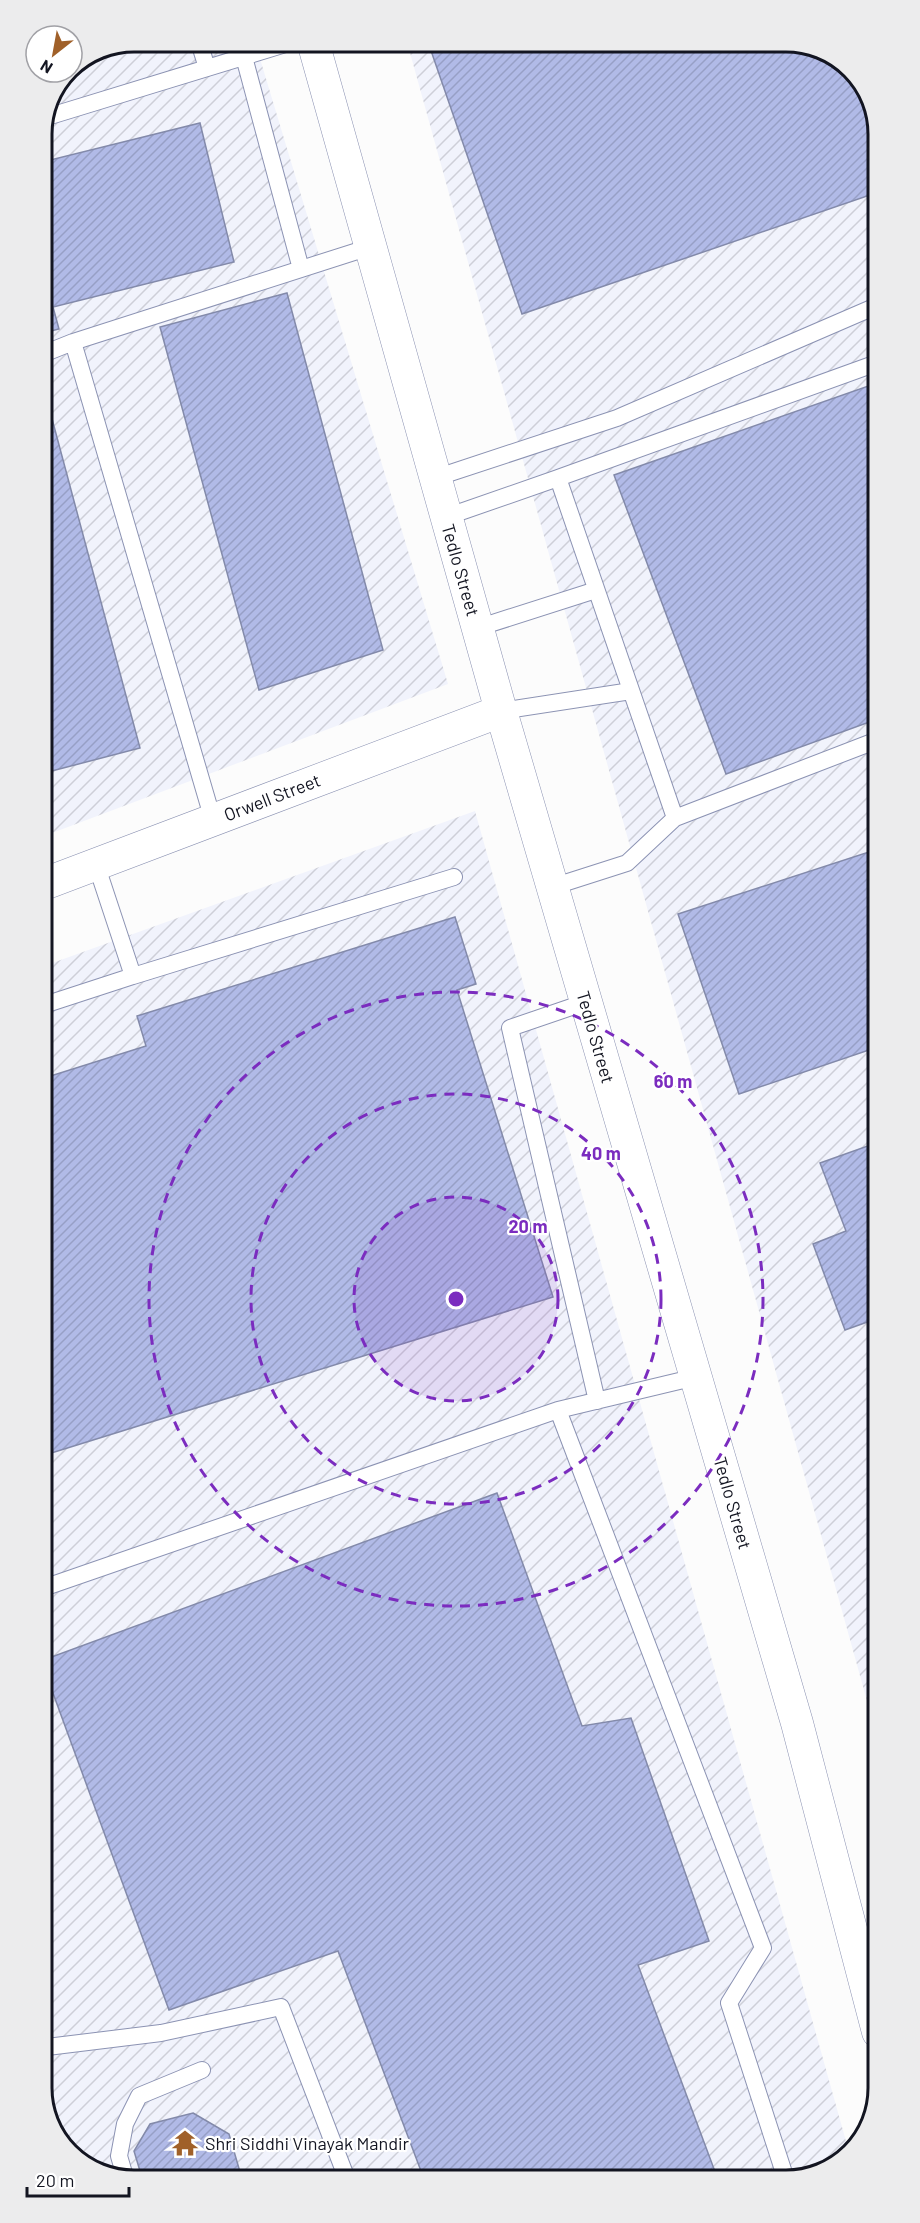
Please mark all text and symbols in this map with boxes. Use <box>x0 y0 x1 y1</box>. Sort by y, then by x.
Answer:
north arrow <box>24 24 84 84</box>
text: N <box>37 56 55 78</box>
street label: Tedlo Street <box>437 521 485 619</box>
street label: Orwell Street <box>221 769 323 825</box>
street label: Tedlo Street <box>572 988 620 1086</box>
text: 60 m <box>654 1070 692 1092</box>
text: 40 m <box>581 1142 621 1164</box>
text: 20 m <box>509 1215 547 1237</box>
centre of rings <box>446 1289 466 1309</box>
street label: Tedlo Street <box>709 1454 757 1552</box>
temple icon: Shri Siddhi Vinayak Mandir <box>170 2128 200 2158</box>
place label: Shri Siddhi Vinayak Mandir <box>205 2132 410 2154</box>
scale bar <box>27 2160 129 2198</box>
text: 20 m <box>36 2169 74 2191</box>

